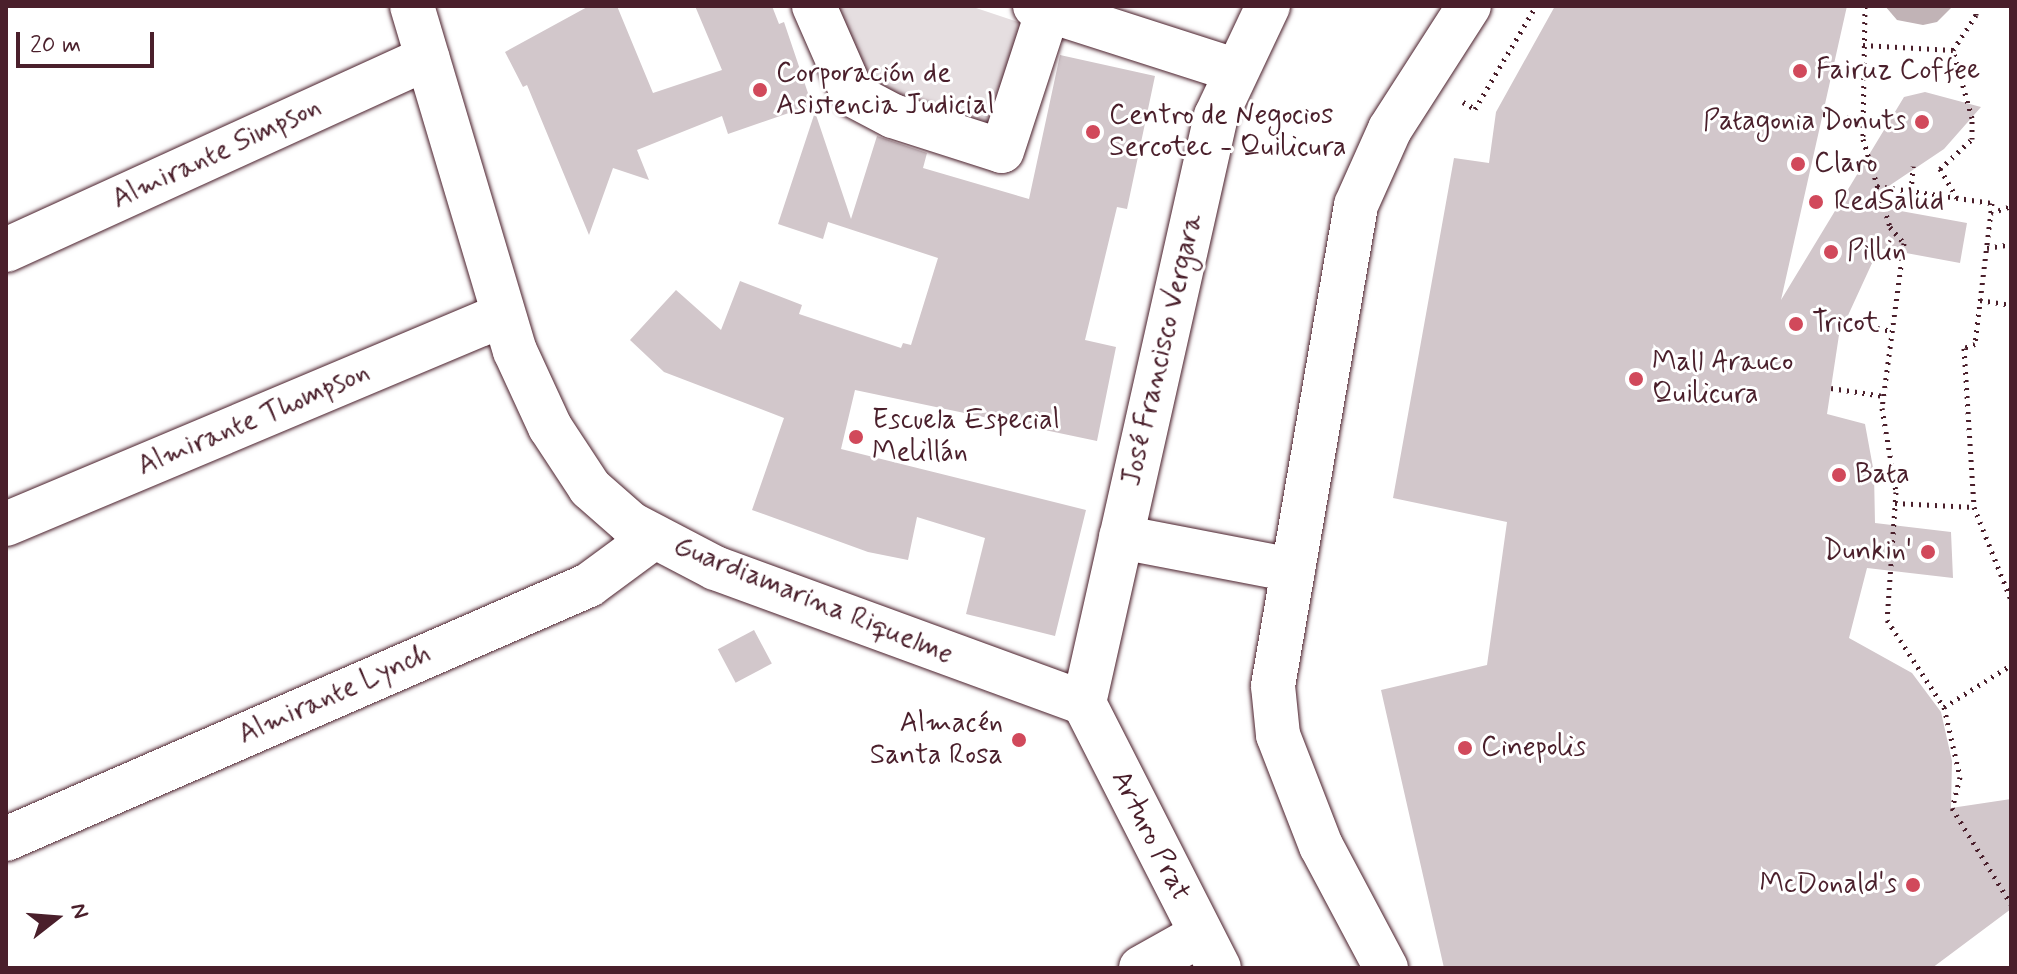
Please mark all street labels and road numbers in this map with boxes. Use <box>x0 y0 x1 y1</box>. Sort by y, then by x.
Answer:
street label: Almirante Simpson <box>104 90 330 218</box>
street label: José Francisco Vergara <box>1115 211 1211 489</box>
street label: Almirante Thompson <box>134 356 374 484</box>
street label: Guardiamarina Riquelme <box>671 531 955 671</box>
street label: Almirante Lynch <box>231 636 439 754</box>
street label: Arturo Prat <box>1103 765 1197 907</box>

